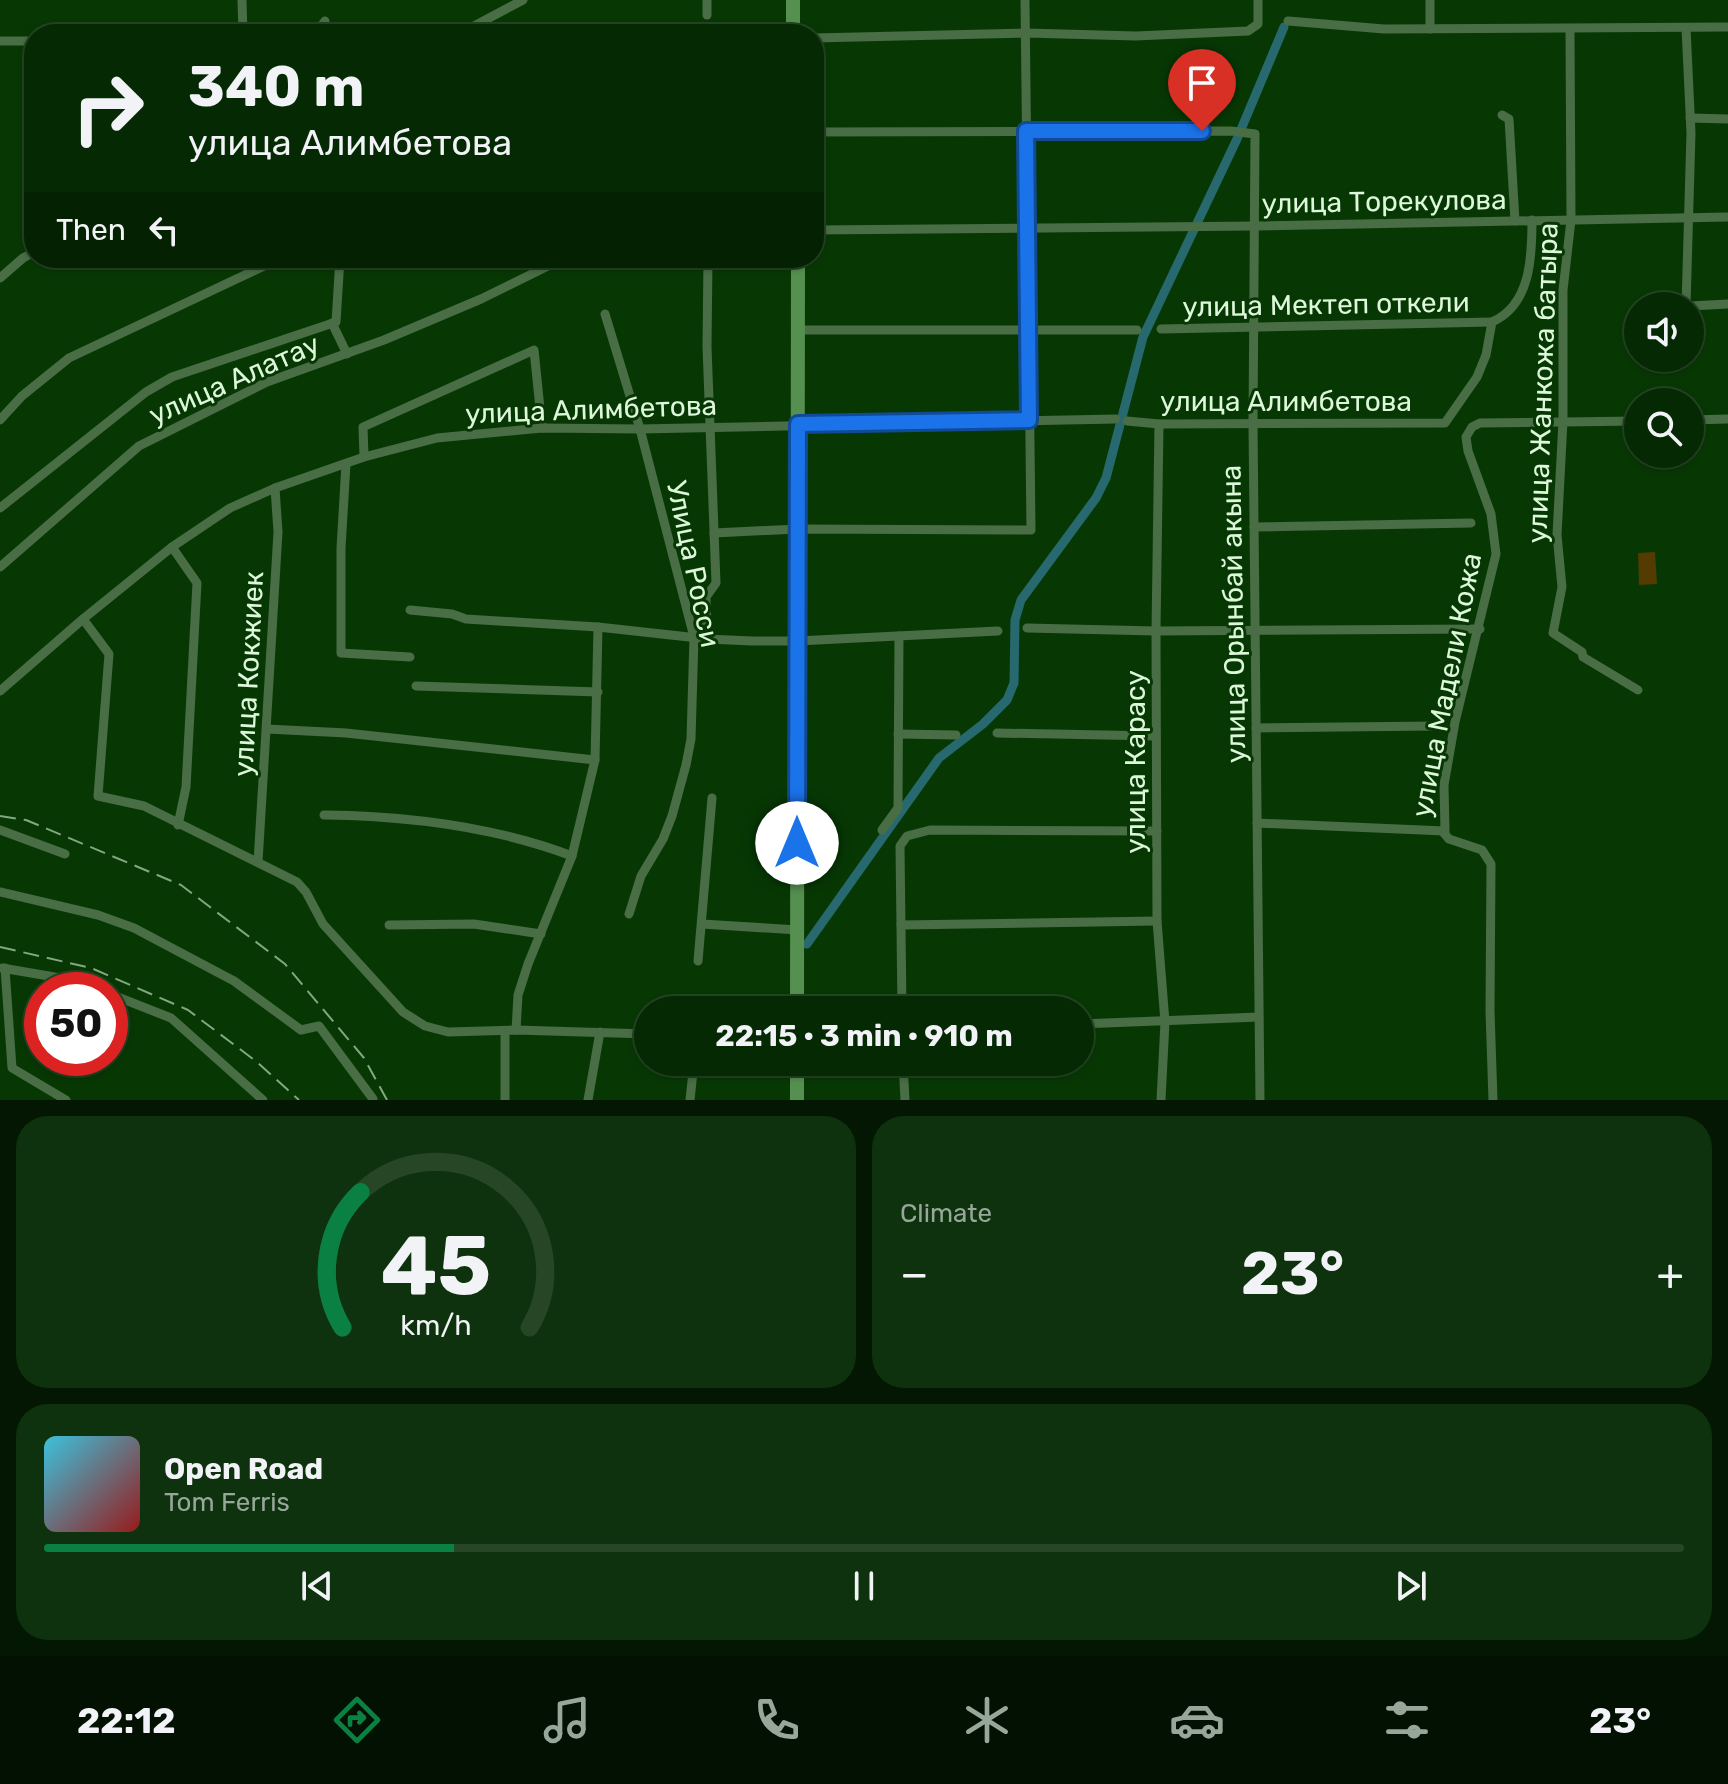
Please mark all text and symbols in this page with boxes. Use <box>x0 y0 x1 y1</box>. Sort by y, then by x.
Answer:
pin <box>1168 49 1236 131</box>
text: 340 m <box>188 54 364 120</box>
icon: right <box>56 56 160 160</box>
icon: arrive <box>1180 61 1224 105</box>
text: улица Алимбетова <box>188 121 512 164</box>
street label: улица Торекулова <box>1261 183 1507 220</box>
icon: left <box>142 208 186 252</box>
text: Then <box>56 212 126 248</box>
street label: улица Жанкожа батыра <box>1520 222 1565 544</box>
street label: улица Мектеп откели <box>1182 285 1470 324</box>
map controls <box>1624 292 1704 468</box>
button: sound <box>1624 292 1704 372</box>
street label: улица Алатау <box>144 327 324 432</box>
street label: улица Алимбетова <box>1160 385 1412 418</box>
button: search <box>1624 388 1704 468</box>
street label: улица Алимбетова <box>464 389 718 430</box>
street label: улица Орынбай акына <box>1214 465 1253 763</box>
street label: Улица Росси <box>660 478 727 650</box>
street label: улица Мадели Кожа <box>1405 550 1488 820</box>
street label: улица Кокжиек <box>227 570 270 778</box>
street label: улица Карасу <box>1119 670 1152 854</box>
position arrow <box>755 801 839 885</box>
speed limit sign: 50 <box>24 972 128 1076</box>
text: 22:15 · 3 min · 910 m <box>715 1018 1013 1054</box>
text: Climate <box>900 1198 992 1229</box>
text: 45 <box>381 1216 491 1315</box>
text: 23° <box>1241 1238 1344 1309</box>
text: − <box>900 1248 929 1300</box>
text: + <box>1657 1248 1684 1300</box>
text: km/h <box>400 1308 472 1342</box>
text: Open Road <box>164 1451 323 1487</box>
text: Tom Ferris <box>164 1487 290 1518</box>
icon: previous <box>295 1564 339 1608</box>
icon: pause <box>842 1564 886 1608</box>
icon: next <box>1389 1564 1433 1608</box>
icon: directions <box>329 1692 385 1748</box>
icon: music <box>539 1692 595 1748</box>
icon: phone <box>749 1692 805 1748</box>
icon: climate <box>959 1692 1015 1748</box>
icon: car <box>1169 1692 1225 1748</box>
icon: filters <box>1379 1692 1435 1748</box>
text: 22:12 <box>77 1699 176 1742</box>
text: 23° <box>1589 1699 1651 1742</box>

